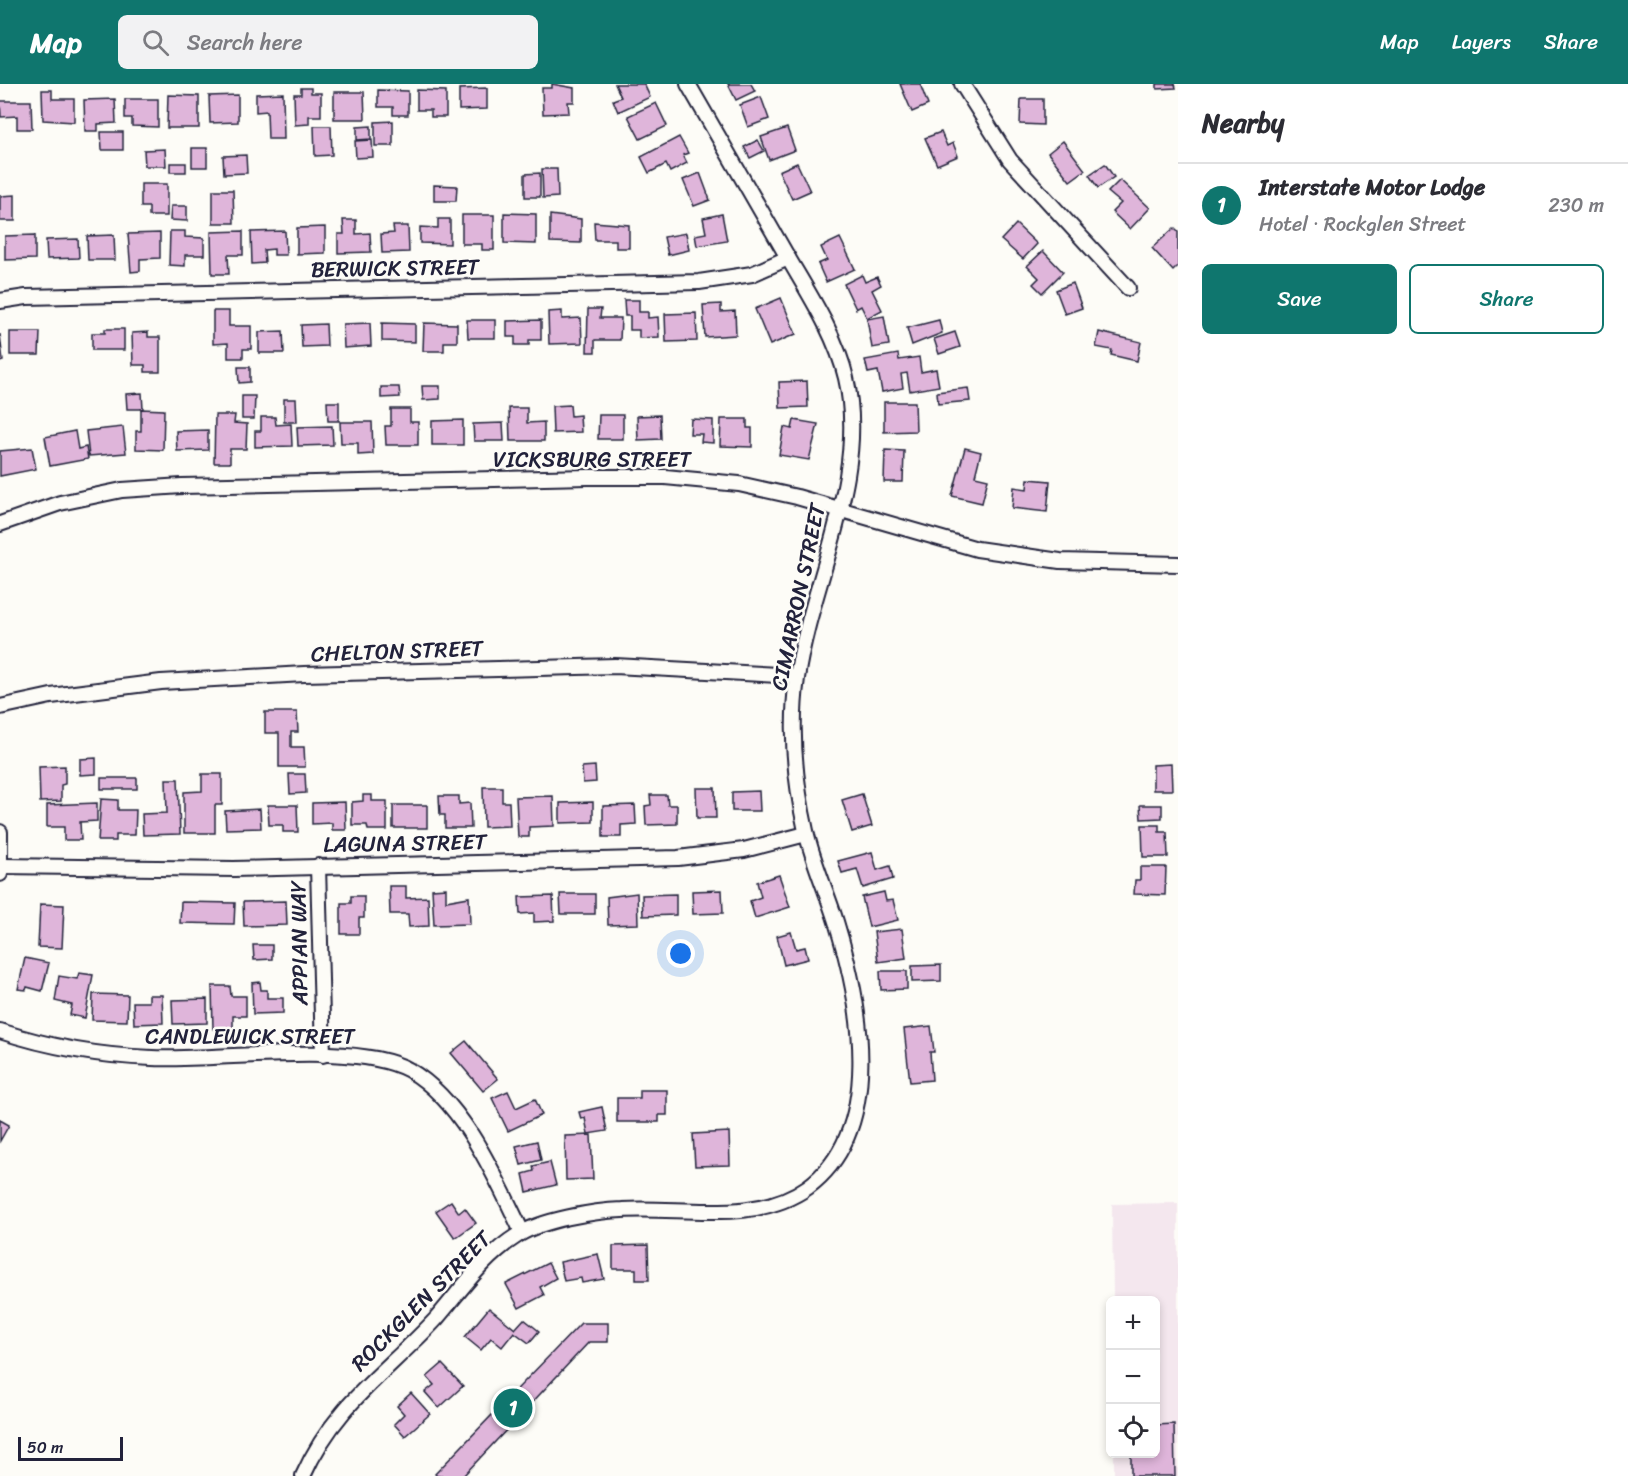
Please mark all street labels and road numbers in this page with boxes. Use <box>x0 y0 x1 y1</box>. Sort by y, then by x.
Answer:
street label: BERWICK STREET <box>311 247 481 289</box>
street label: VICKSBURG STREET <box>493 440 692 479</box>
street label: CIMARRON STREET <box>759 499 837 694</box>
street label: CHELTON STREET <box>310 628 485 673</box>
street label: LAGUNA STREET <box>323 822 489 864</box>
street label: APPIAN WAY <box>278 879 320 1007</box>
street label: CANDLEWICK STREET <box>145 1017 356 1056</box>
street label: ROCKGLEN STREET <box>341 1220 502 1381</box>

